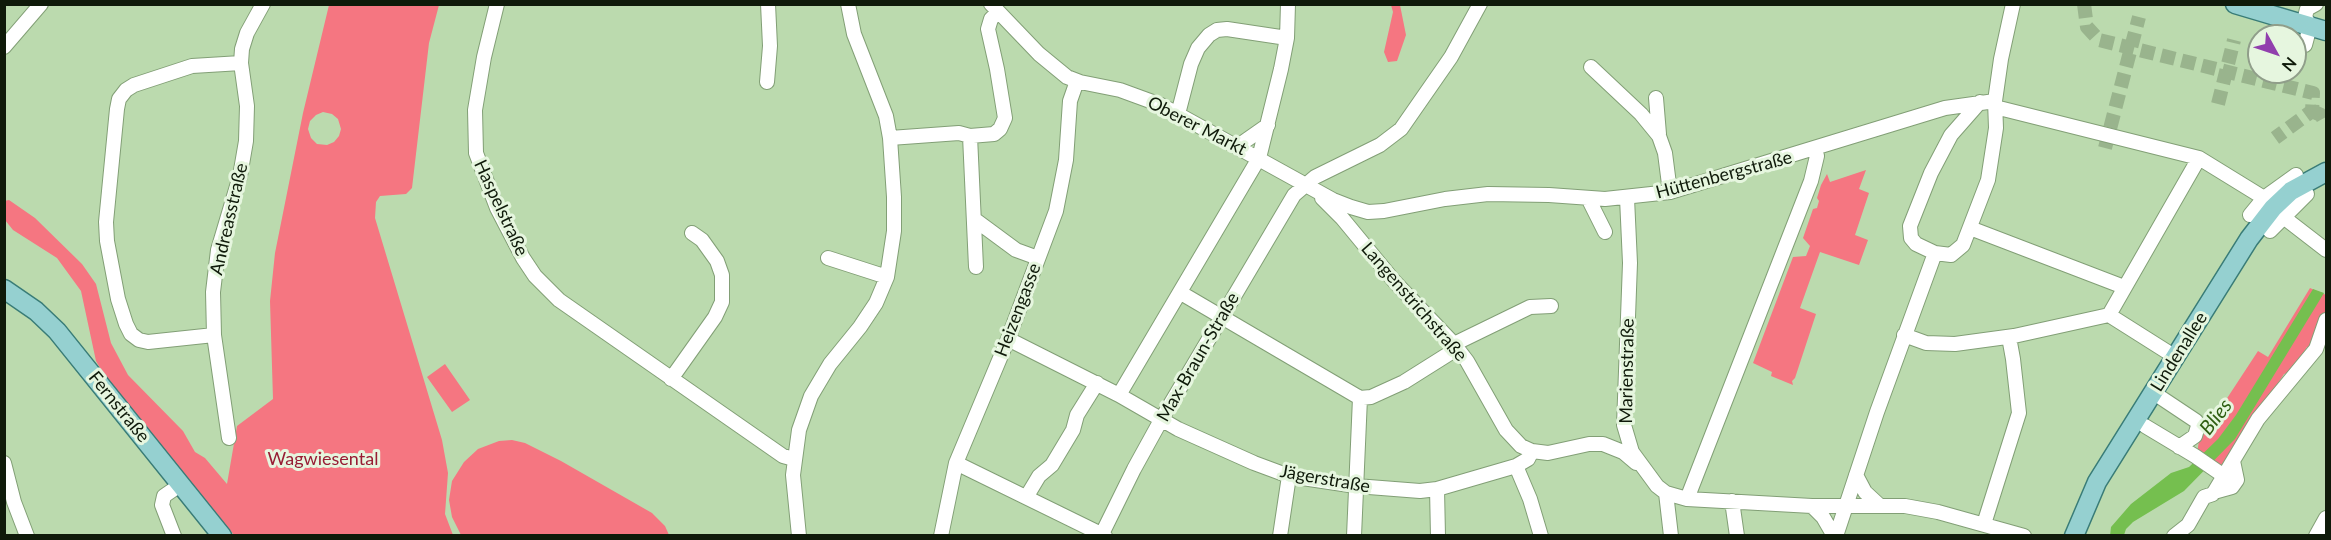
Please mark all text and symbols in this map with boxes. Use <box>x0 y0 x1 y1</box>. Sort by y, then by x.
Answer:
north arrow <box>2247 24 2307 84</box>
text: N <box>2278 54 2301 75</box>
street label: Oberer Markt <box>1144 92 1250 160</box>
street label: Hüttenbergstraße <box>1653 146 1795 204</box>
street label: Haspelstraße <box>469 156 533 260</box>
street label: Andreasstraße <box>206 161 252 277</box>
street label: Langenstrichstraße <box>1357 238 1471 366</box>
street label: Heizengasse <box>990 260 1046 360</box>
street label: Max-Braun-Straße <box>1152 289 1244 425</box>
street label: Lindenallee <box>2146 308 2212 396</box>
street label: Marienstraße <box>1615 318 1639 424</box>
street label: Fernstraße <box>84 367 154 447</box>
water label: Blies <box>2195 394 2237 440</box>
park label: Wagwiesental <box>268 448 378 470</box>
street label: Jägerstraße <box>1278 460 1372 498</box>

